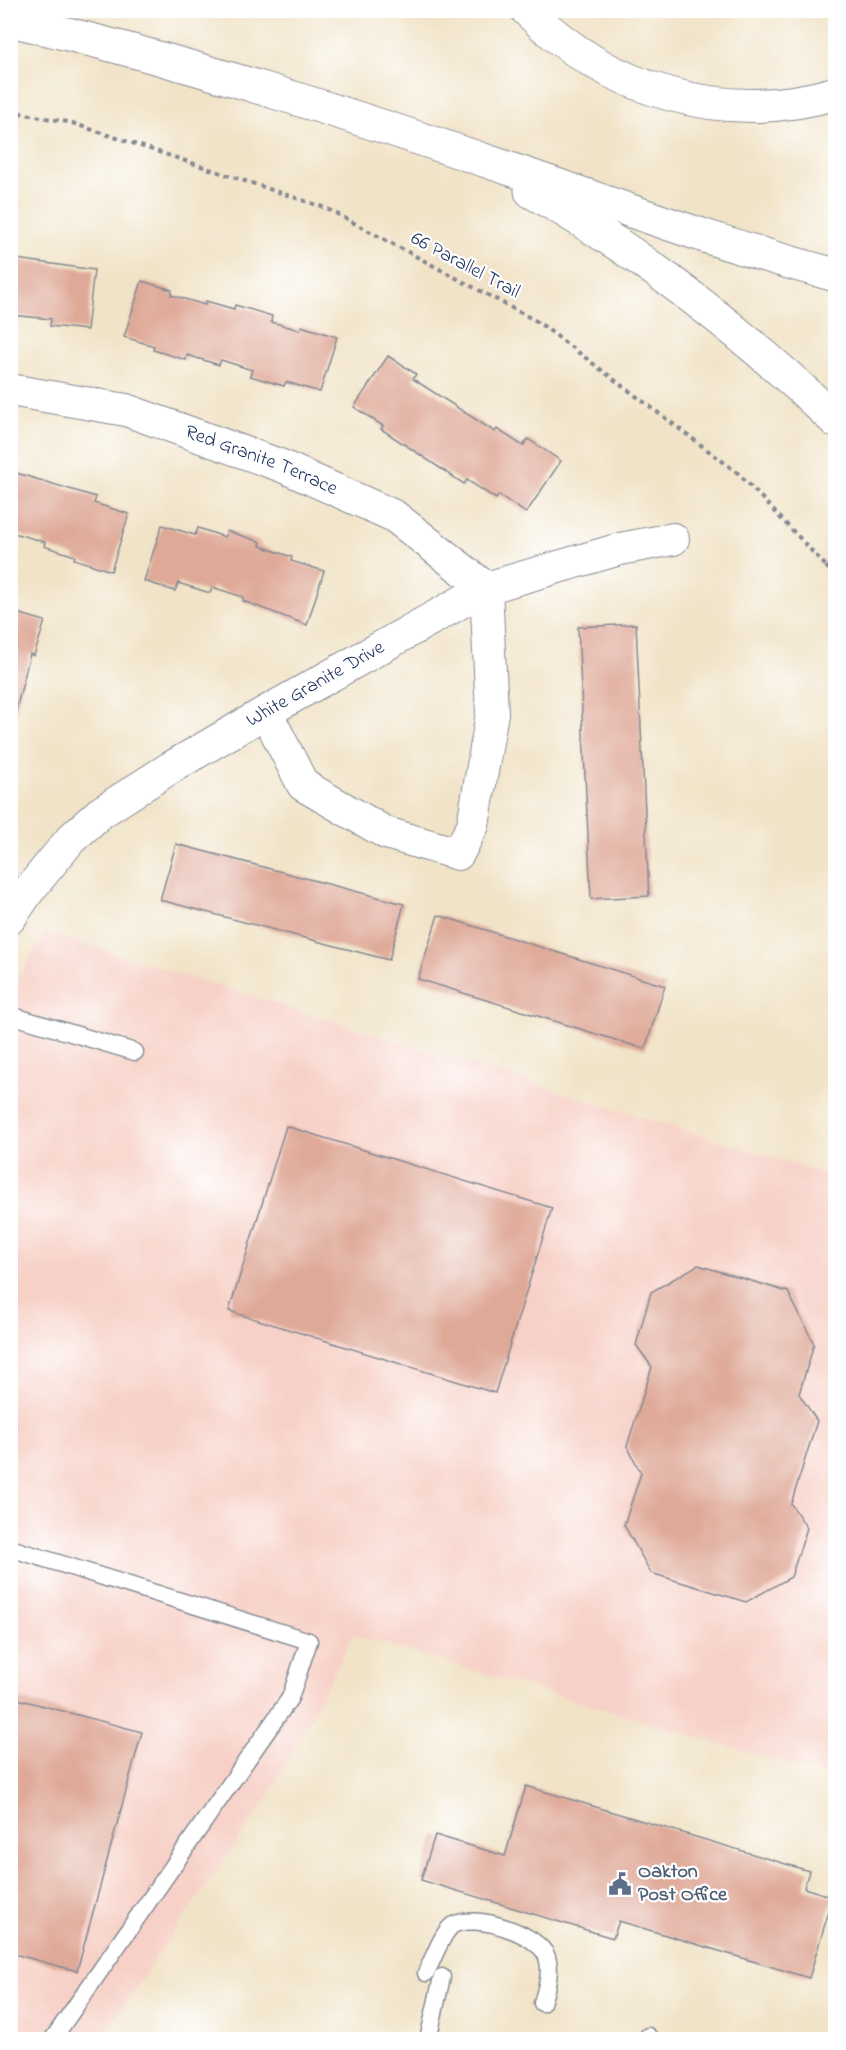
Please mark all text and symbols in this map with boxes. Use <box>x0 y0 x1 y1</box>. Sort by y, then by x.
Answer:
street label: 66 Parallel Trail <box>405 225 525 307</box>
street label: Red Granite Terrace <box>181 418 342 503</box>
street label: White Granite Drive <box>241 633 390 735</box>
place label: Oakton Post Office <box>638 1858 728 1910</box>
public building icon: Oakton Post Office <box>607 1871 633 1897</box>

